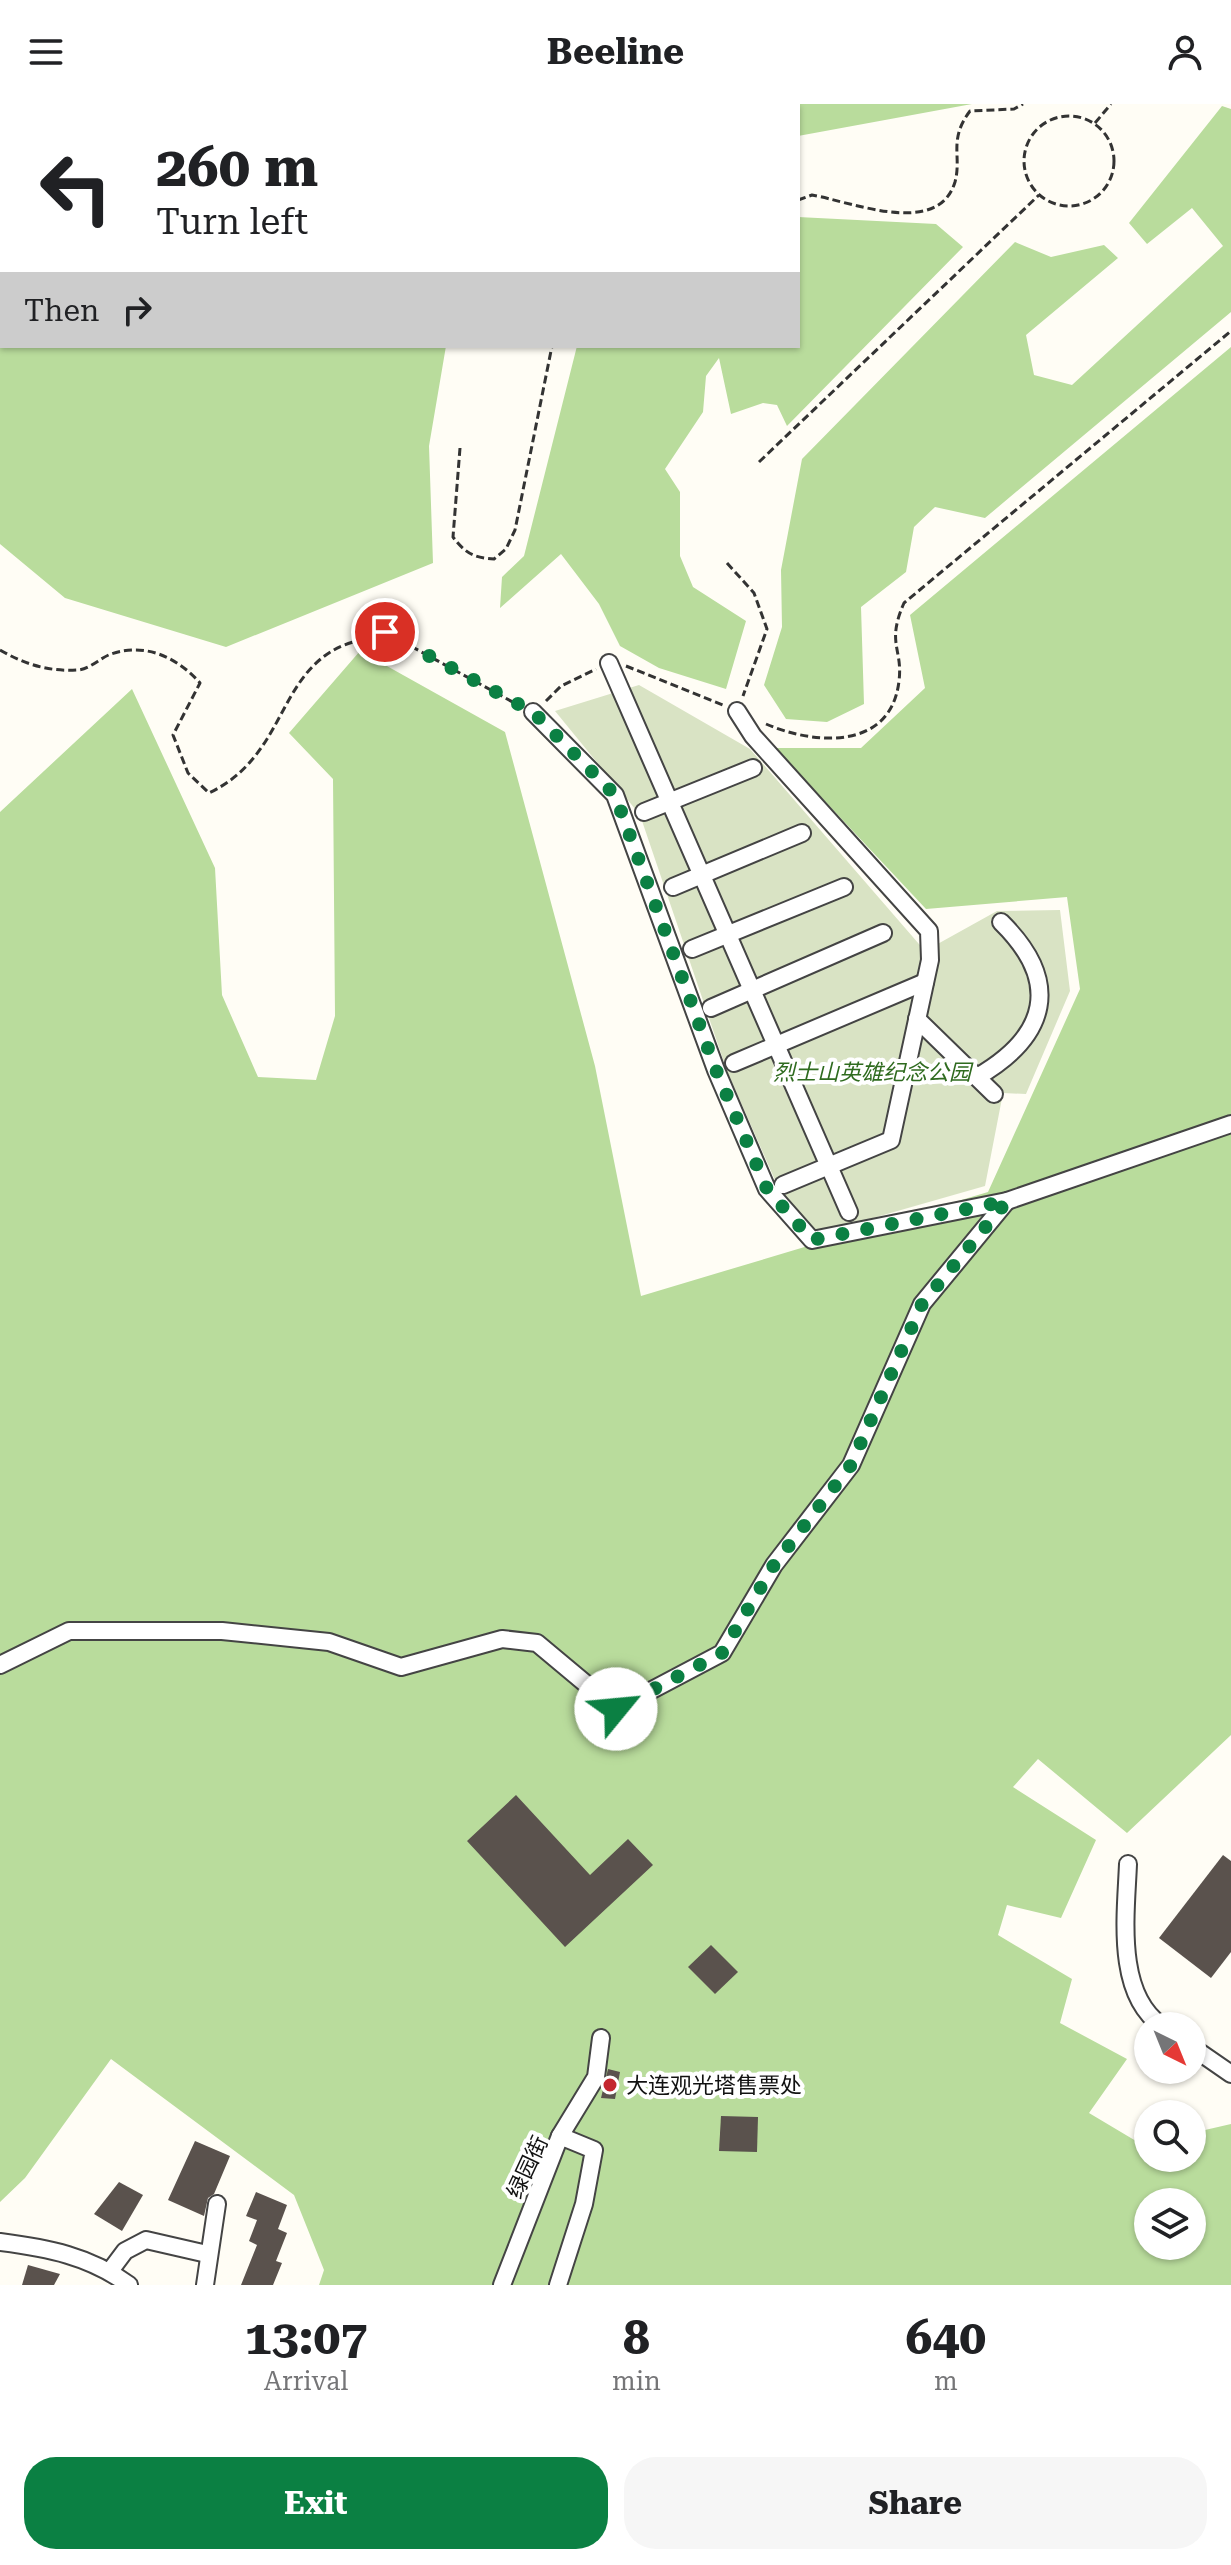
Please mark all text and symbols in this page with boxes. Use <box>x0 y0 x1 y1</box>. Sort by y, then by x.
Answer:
icon: menu <box>24 30 68 74</box>
icon: person <box>1163 30 1207 74</box>
text: Beeline <box>547 31 684 73</box>
text: 260 m <box>156 134 318 200</box>
icon: left <box>24 136 128 240</box>
text: Turn left <box>156 201 308 243</box>
icon: right <box>115 288 159 332</box>
text: Then <box>24 293 99 328</box>
pin <box>351 598 419 666</box>
icon: arrive <box>363 610 407 654</box>
park label: 烈士山英雄纪念公园 <box>773 1060 974 1085</box>
position arrow <box>574 1667 658 1751</box>
north arrow <box>1134 2012 1206 2084</box>
map controls <box>1134 2012 1206 2260</box>
place label: 大连观光塔售票处 <box>626 2073 802 2098</box>
marker: 大连观光塔售票处 <box>601 2076 619 2094</box>
button: search <box>1134 2100 1206 2172</box>
street label: 绿园街 <box>502 2132 553 2202</box>
button: layers <box>1134 2188 1206 2260</box>
text: 13:07 <box>245 2310 367 2366</box>
text: 8 <box>623 2310 650 2366</box>
text: 640 <box>906 2310 986 2366</box>
text: Arrival <box>264 2366 348 2396</box>
text: min <box>612 2366 661 2396</box>
text: m <box>934 2366 958 2396</box>
button: Exit <box>24 2457 608 2549</box>
button: Share <box>624 2457 1207 2549</box>

